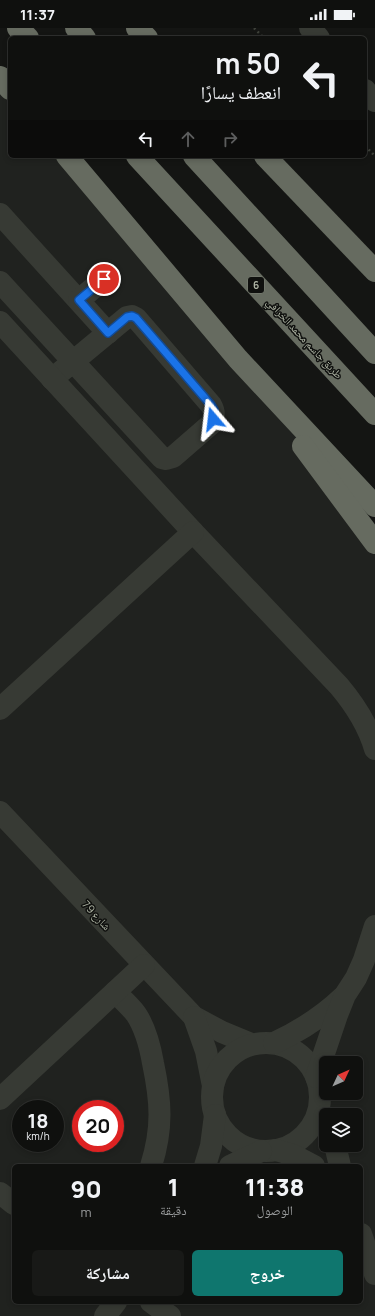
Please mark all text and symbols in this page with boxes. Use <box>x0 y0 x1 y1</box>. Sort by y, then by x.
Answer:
text: 11:37 <box>20 4 55 25</box>
text: 50 m <box>215 44 281 82</box>
icon: left <box>295 52 347 104</box>
text: انعطف يسارًا <box>201 80 281 104</box>
icon: left <box>135 128 157 150</box>
icon: ahead <box>177 128 199 150</box>
icon: right <box>219 128 241 150</box>
pin <box>87 262 121 296</box>
icon: arrive <box>93 268 115 290</box>
road number: 6 <box>248 277 264 293</box>
street label: طريق جاسم محمد الخرافي <box>262 294 346 383</box>
position arrow <box>192 398 234 440</box>
street label: شارع 79 <box>79 897 115 933</box>
north arrow <box>319 1056 363 1100</box>
map controls <box>319 1056 363 1152</box>
speed limit sign: 20 <box>72 1100 124 1152</box>
text: 18 <box>27 1107 49 1134</box>
button: layers <box>319 1108 363 1152</box>
text: km/h <box>26 1129 50 1143</box>
text: 1 <box>168 1170 179 1203</box>
text: 11:38 <box>245 1170 305 1203</box>
text: 90 <box>71 1172 102 1205</box>
text: دقيقة <box>160 1201 187 1219</box>
text: الوصول <box>257 1201 293 1219</box>
text: m <box>81 1203 92 1221</box>
button: مشاركة <box>32 1250 184 1296</box>
button: خروج <box>192 1250 343 1296</box>

